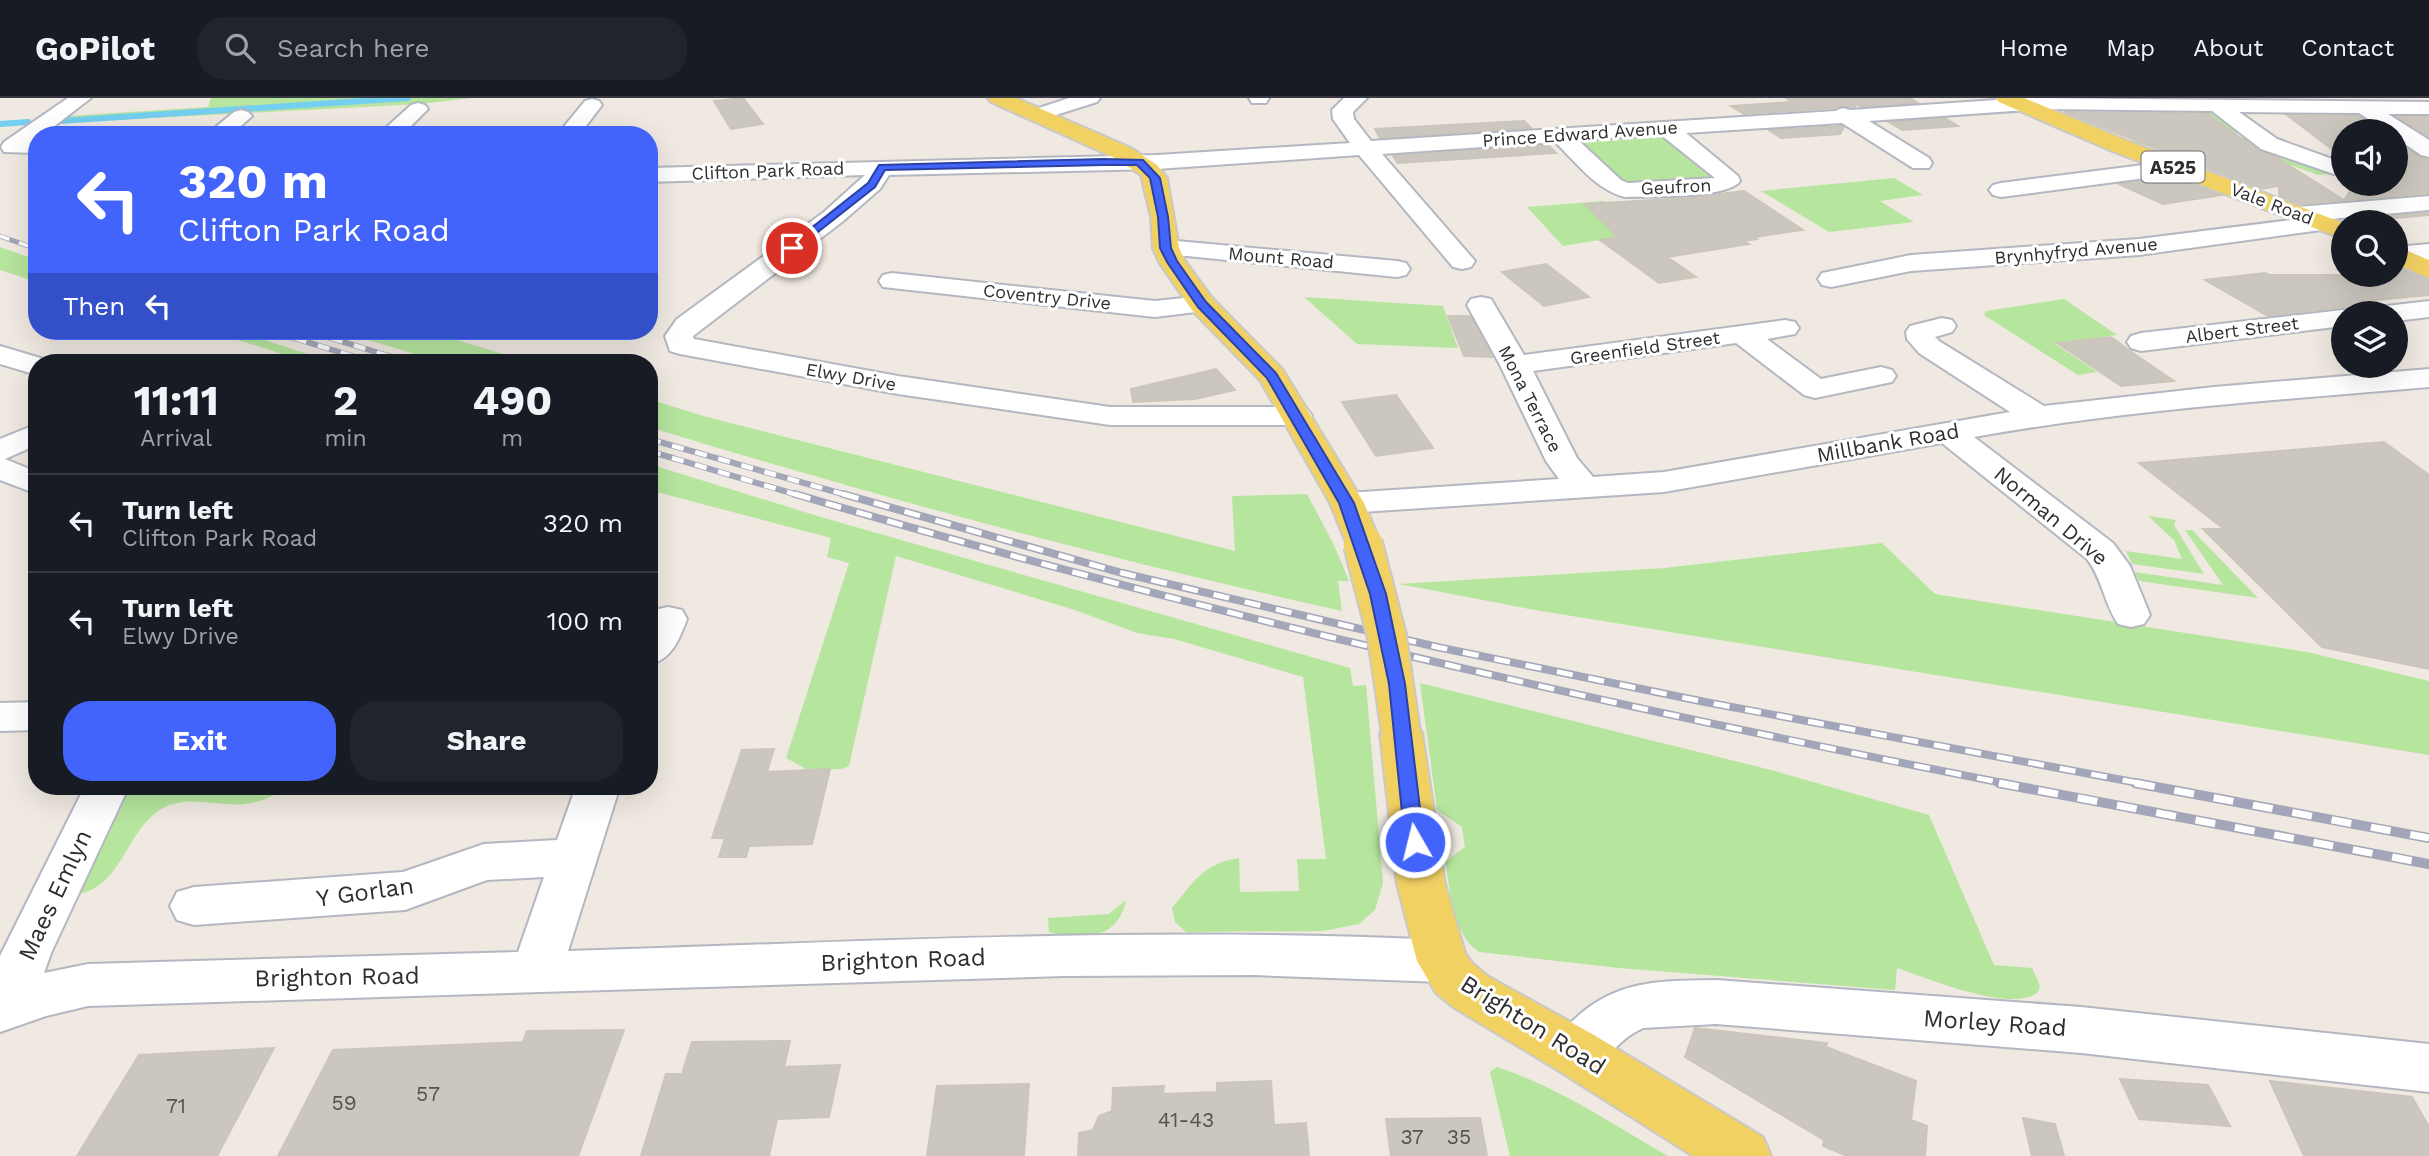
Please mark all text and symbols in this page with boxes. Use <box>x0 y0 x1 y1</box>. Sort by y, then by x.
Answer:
search box <box>197 17 687 80</box>
text: GoPilot <box>35 29 155 68</box>
icon: search <box>221 29 259 67</box>
text: Search here <box>277 33 429 63</box>
text: Home <box>2000 34 2068 62</box>
text: Map <box>2106 34 2155 62</box>
text: About <box>2193 34 2263 62</box>
text: Contact <box>2301 34 2394 62</box>
street label: Prince Edward Avenue <box>1482 116 1678 151</box>
map controls <box>2331 119 2408 378</box>
button: sound <box>2331 119 2408 196</box>
text: 320 m <box>178 152 328 210</box>
road number: A525 <box>2142 152 2204 183</box>
icon: left <box>63 154 154 245</box>
street label: Clifton Park Road <box>691 157 845 184</box>
street label: Geufron <box>1640 174 1712 199</box>
street label: Vale Road <box>2228 178 2316 229</box>
button: search <box>2331 210 2408 287</box>
text: Clifton Park Road <box>178 211 450 249</box>
pin <box>762 218 822 278</box>
icon: arrive <box>773 229 811 267</box>
street label: Brynhyfryd Avenue <box>1993 233 2158 268</box>
street label: Mount Road <box>1227 242 1335 273</box>
street label: Coventry Drive <box>982 279 1112 314</box>
icon: left <box>139 287 177 325</box>
text: Then <box>63 291 125 321</box>
button: layers <box>2331 301 2408 378</box>
street label: Albert Street <box>2184 312 2300 347</box>
street label: Greenfield Street <box>1569 327 1722 368</box>
street label: Mona Terrace <box>1495 342 1566 456</box>
street label: Elwy Drive <box>804 358 898 395</box>
text: 11:11 <box>134 376 219 425</box>
text: 2 <box>333 376 358 425</box>
text: 490 <box>472 376 552 425</box>
street label: Millbank Road <box>1815 418 1961 467</box>
text: Arrival <box>140 425 212 452</box>
text: min <box>324 425 367 452</box>
text: m <box>501 425 523 452</box>
street label: Norman Drive <box>1989 461 2113 570</box>
text: Turn left <box>122 495 233 525</box>
icon: left <box>63 504 101 542</box>
text: 320 m <box>543 508 623 538</box>
text: Clifton Park Road <box>122 525 317 552</box>
text: Turn left <box>122 593 233 623</box>
icon: left <box>63 602 101 640</box>
text: 100 m <box>547 606 623 636</box>
text: Elwy Drive <box>122 623 239 650</box>
button: Exit <box>63 701 336 781</box>
button: Share <box>350 701 623 781</box>
position arrow <box>1378 805 1452 879</box>
street label: Maes Emlyn <box>13 825 97 965</box>
street label: Y Gorlan <box>314 871 416 913</box>
street label: Brighton Road <box>820 943 986 977</box>
street label: Brighton Road <box>254 962 420 992</box>
street label: Brighton Road <box>1455 969 1611 1081</box>
street label: Morley Road <box>1922 1004 2068 1042</box>
house number: 57 <box>416 1081 440 1106</box>
house number: 59 <box>331 1090 357 1115</box>
house number: 71 <box>166 1093 186 1118</box>
house number: 41-43 <box>1158 1107 1214 1132</box>
house number: 37 <box>1400 1124 1424 1149</box>
house number: 35 <box>1447 1124 1471 1149</box>

